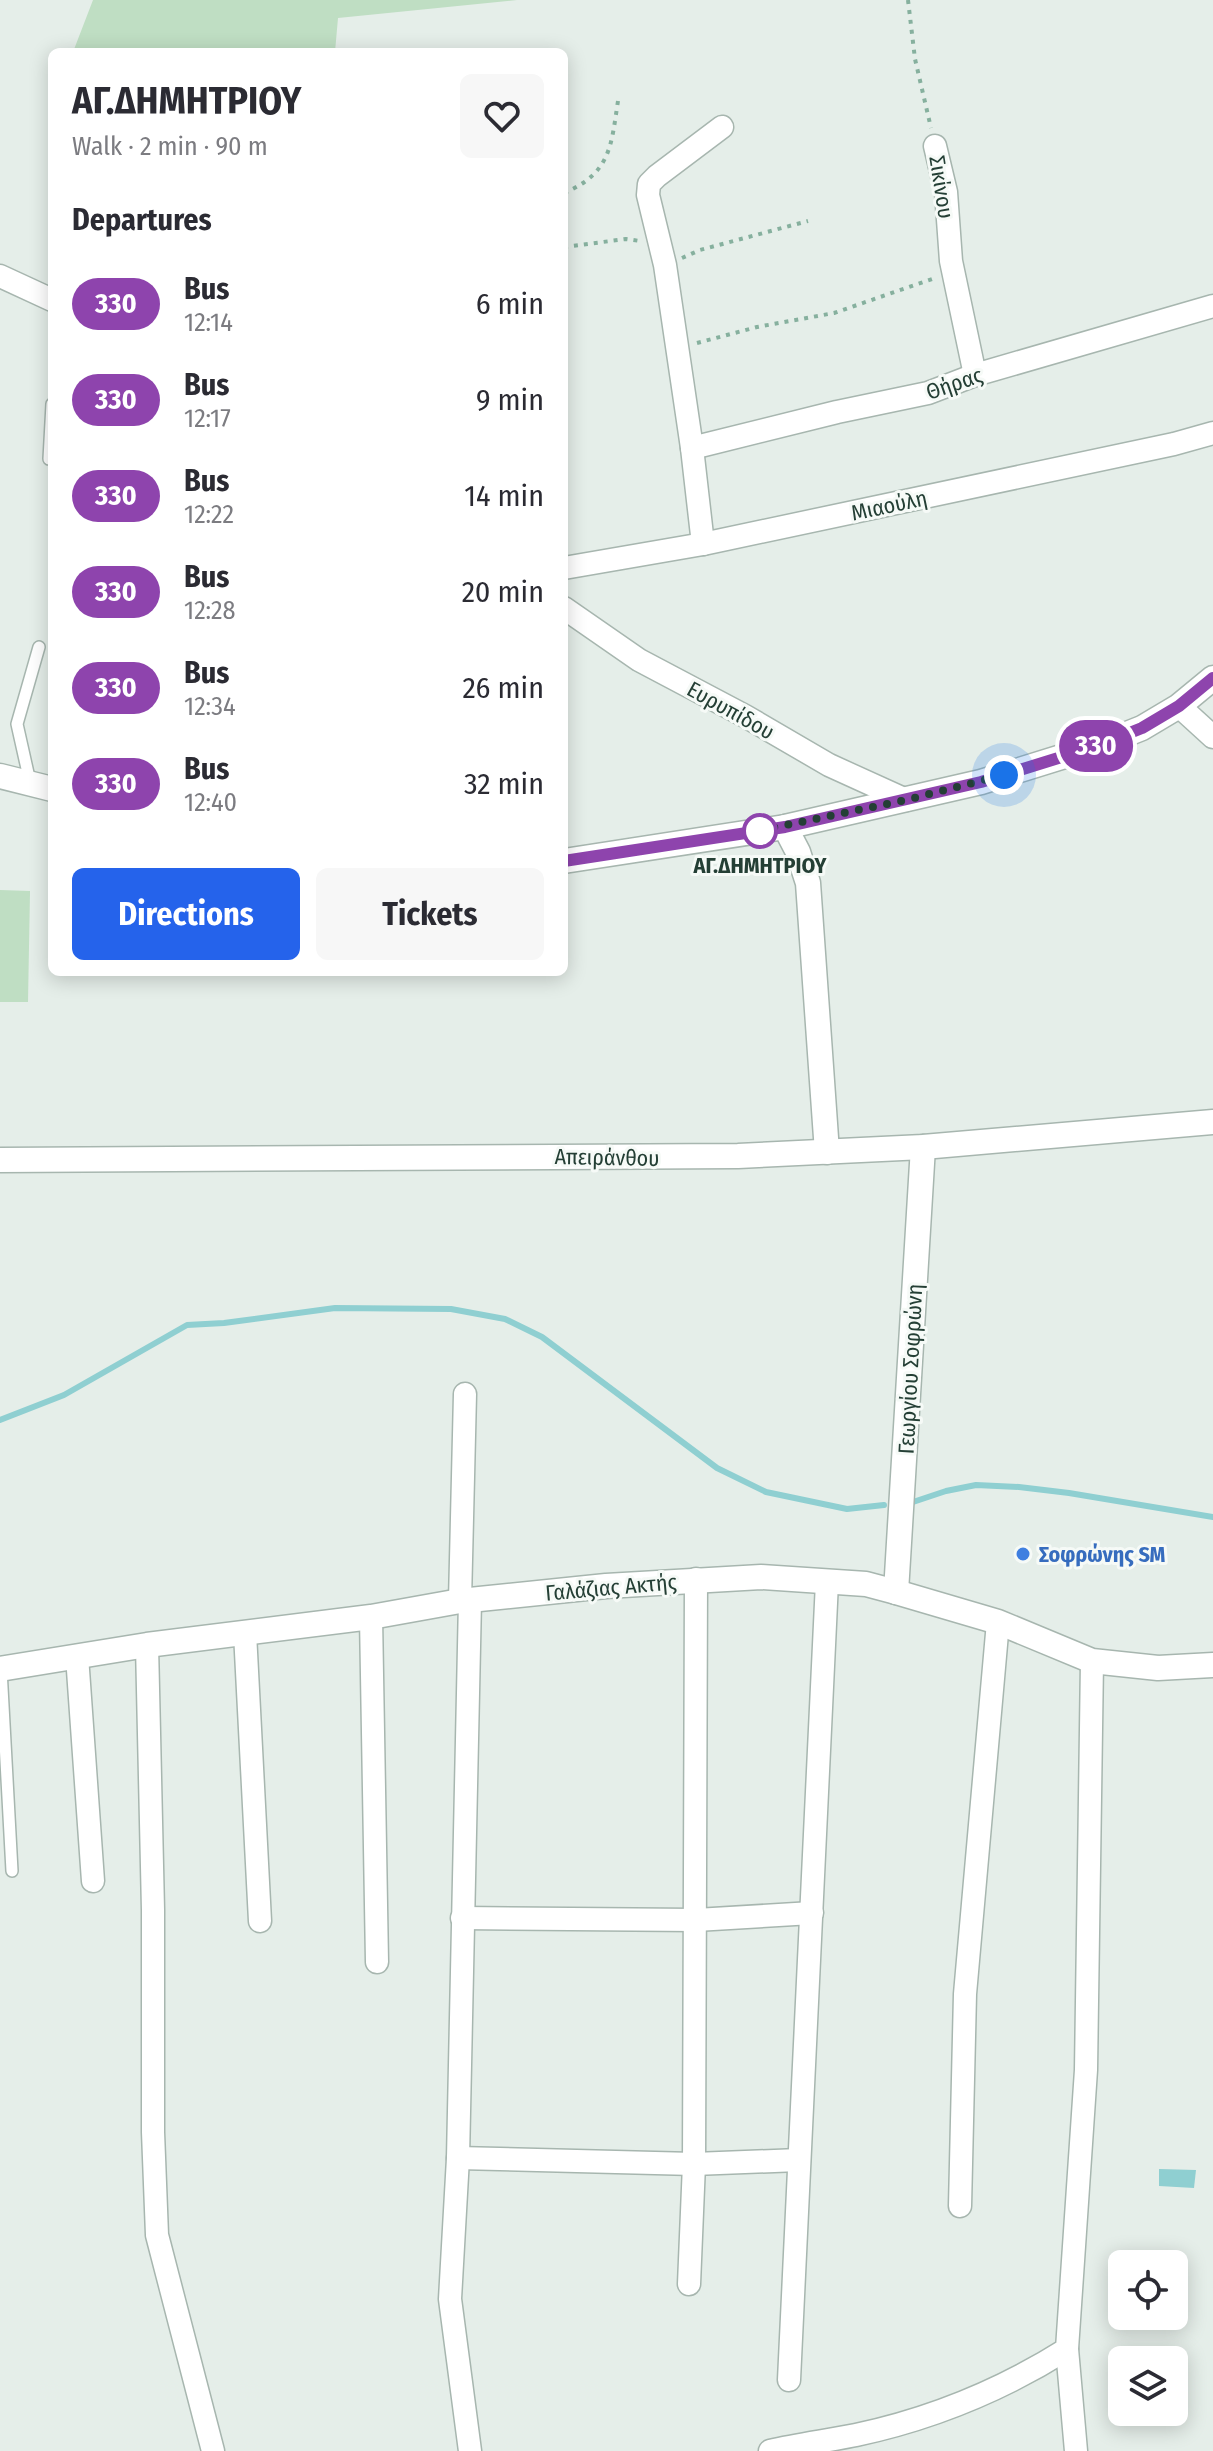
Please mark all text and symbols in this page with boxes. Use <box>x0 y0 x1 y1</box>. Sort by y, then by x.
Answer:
button: heart <box>460 74 544 158</box>
text: ΑΓ.ΔΗΜΗΤΡΙΟΥ <box>72 78 301 124</box>
text: Walk · 2 min · 90 m <box>72 131 268 162</box>
street label: Σικίνου <box>923 154 960 220</box>
text: Departures <box>72 202 212 238</box>
text: Bus <box>184 271 229 307</box>
text: 6 min <box>476 286 544 322</box>
text: 330 <box>95 287 137 320</box>
text: 12:14 <box>184 307 233 338</box>
street label: Θήρας <box>922 361 986 406</box>
text: Bus <box>184 367 229 403</box>
text: 9 min <box>476 382 544 418</box>
text: 330 <box>95 383 137 416</box>
text: 12:17 <box>184 403 231 434</box>
text: Bus <box>184 463 229 499</box>
text: 14 min <box>464 478 544 514</box>
text: 330 <box>95 479 137 512</box>
street label: Μιαούλη <box>849 484 930 527</box>
text: 12:22 <box>184 499 234 530</box>
text: Bus <box>184 559 229 595</box>
text: 20 min <box>462 574 544 610</box>
text: 330 <box>95 575 137 608</box>
text: 12:28 <box>184 595 236 626</box>
text: Bus <box>184 655 229 691</box>
text: 26 min <box>462 670 544 706</box>
text: 330 <box>95 671 137 704</box>
street label: Ευρυπίδου <box>682 675 779 745</box>
text: 12:34 <box>184 691 236 722</box>
line badge: 330 <box>1050 720 1142 772</box>
text: 330 <box>1075 729 1117 762</box>
text: Bus <box>184 751 229 787</box>
your location <box>984 755 1024 795</box>
text: 32 min <box>464 766 544 802</box>
text: 330 <box>95 767 137 800</box>
text: 12:40 <box>184 787 237 818</box>
marker: ΑΓ.ΔΗΜΗΤΡΙΟΥ <box>743 814 777 848</box>
place label: ΑΓ.ΔΗΜΗΤΡΙΟΥ <box>693 852 827 879</box>
button: Directions <box>72 868 300 960</box>
button: Tickets <box>316 868 544 960</box>
street label: Απειράνθου <box>554 1143 660 1172</box>
street label: Γεωργίου Σοφρώνη <box>893 1283 928 1455</box>
place label: Σοφρώνης SM <box>1039 1541 1166 1568</box>
marker: Σοφρώνης SM <box>1014 1545 1032 1563</box>
street label: Γαλάζιας Ακτής <box>544 1568 678 1607</box>
map controls <box>1108 2250 1188 2426</box>
button: locate <box>1108 2250 1188 2330</box>
button: layers <box>1108 2346 1188 2426</box>

